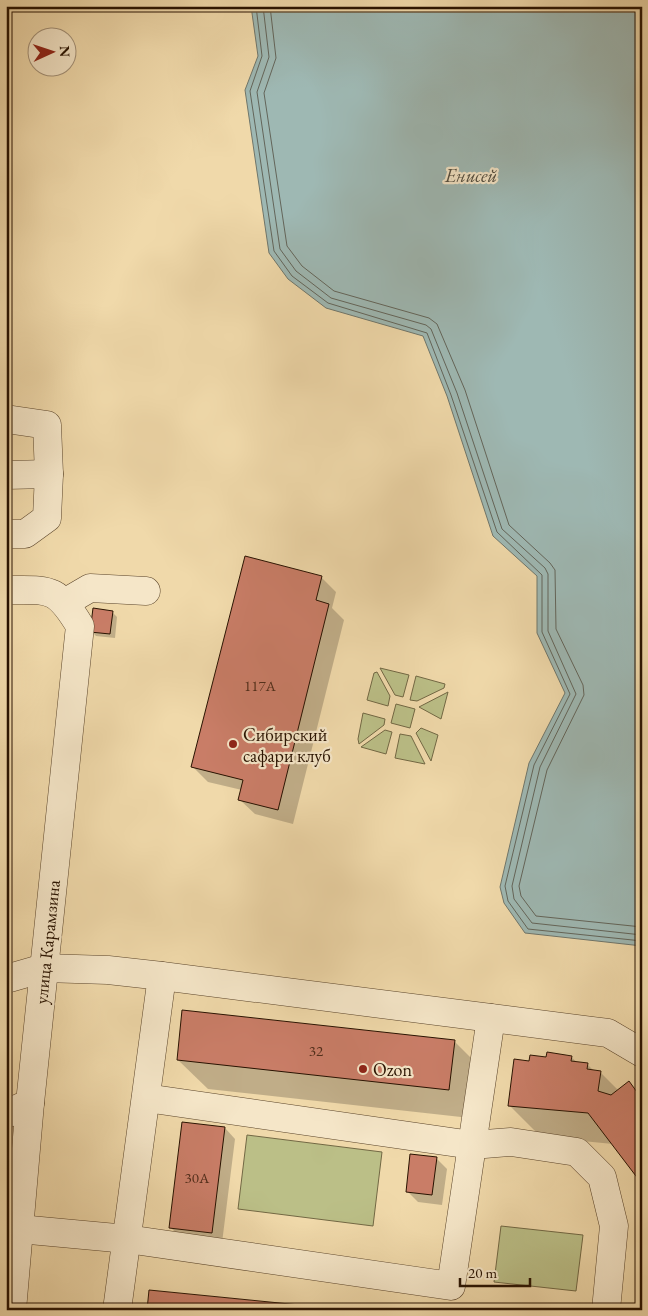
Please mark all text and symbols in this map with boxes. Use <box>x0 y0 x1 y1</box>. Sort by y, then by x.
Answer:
north arrow <box>28 28 78 78</box>
text: N <box>56 45 74 58</box>
water label: Енисей <box>444 163 497 188</box>
house number: 117А <box>244 676 277 695</box>
place label: Сибирский сафари клуб <box>243 723 331 767</box>
marker: Сибирский сафари клуб <box>227 738 239 750</box>
street label: улица Карамзина <box>29 878 65 1005</box>
house number: 32 <box>309 1041 324 1060</box>
place label: Ozon <box>373 1058 412 1081</box>
marker: Ozon <box>357 1063 369 1075</box>
house number: 30А <box>185 1168 210 1187</box>
scale bar <box>460 1256 530 1288</box>
text: 20 m <box>468 1263 497 1282</box>

